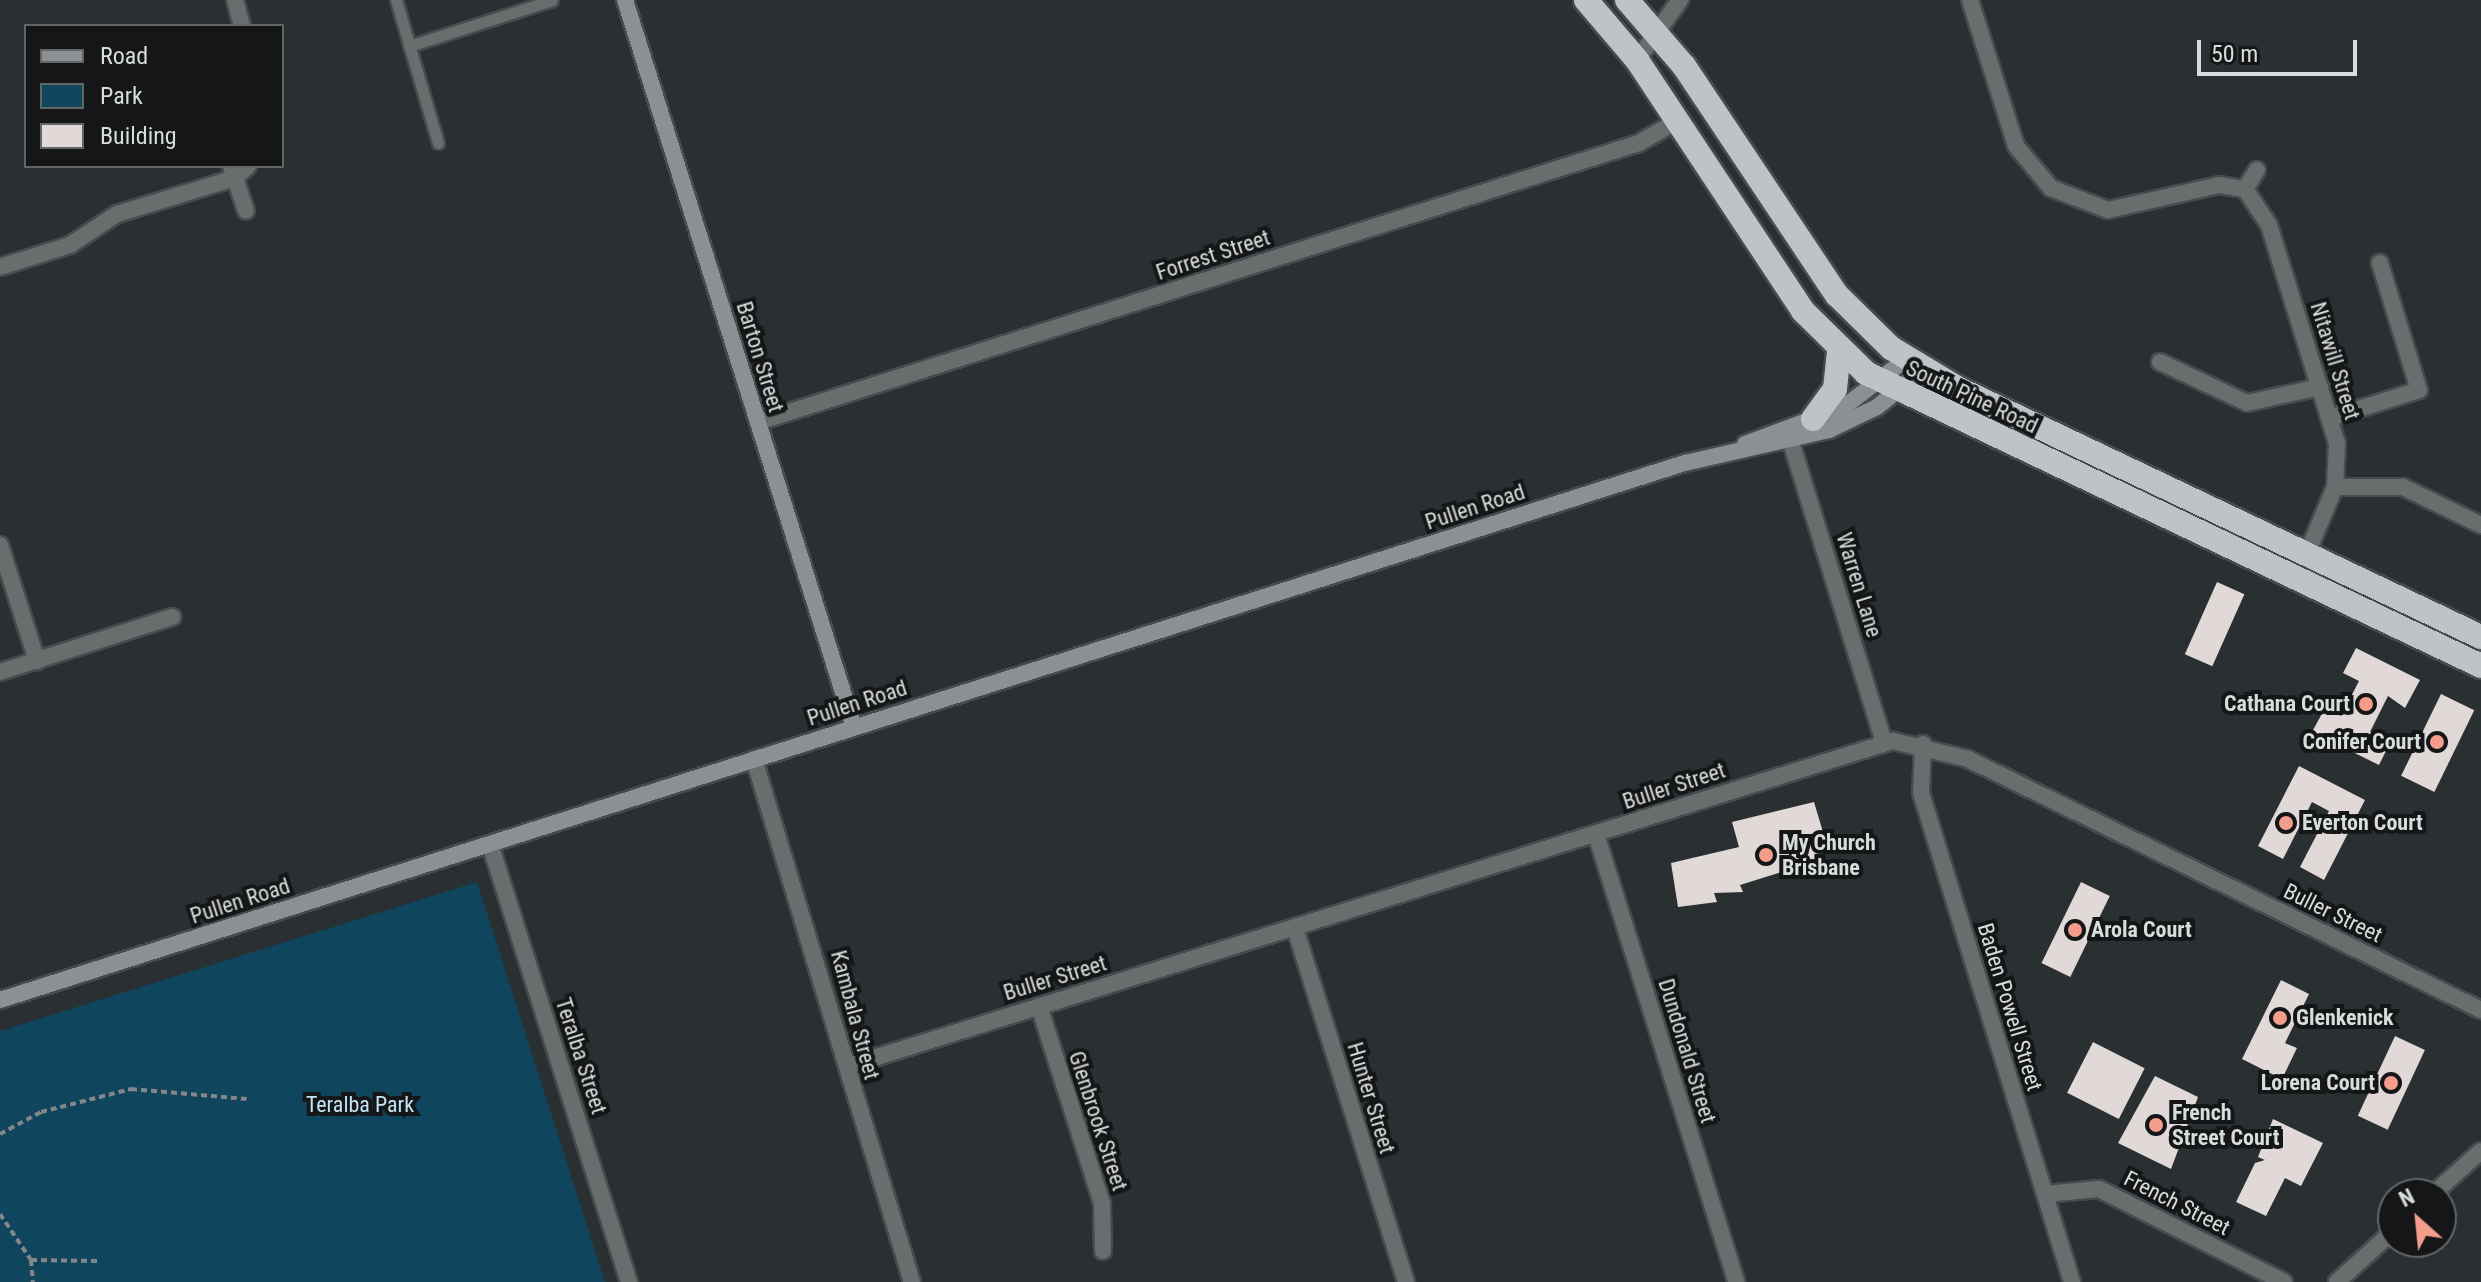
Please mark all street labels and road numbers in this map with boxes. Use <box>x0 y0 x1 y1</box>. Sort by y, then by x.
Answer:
street label: Forrest Street <box>1153 224 1273 286</box>
street label: Barton Street <box>731 298 789 416</box>
street label: Nitawill Street <box>2305 299 2365 423</box>
street label: South Pine Road <box>1902 355 2042 439</box>
street label: Pullen Road <box>1422 479 1528 535</box>
street label: Warren Lane <box>1831 529 1887 641</box>
street label: Pullen Road <box>804 675 910 731</box>
street label: Buller Street <box>1619 757 1729 815</box>
street label: Pullen Road <box>187 873 293 929</box>
street label: Buller Street <box>2279 878 2387 948</box>
street label: Baden Powell Street <box>1972 920 2048 1094</box>
street label: Kambala Street <box>825 948 885 1082</box>
street label: Buller Street <box>1000 950 1110 1006</box>
street label: Dundonald Street <box>1653 976 1721 1126</box>
street label: Teralba Street <box>550 995 612 1117</box>
street label: Hunter Street <box>1342 1039 1400 1157</box>
street label: Glenbrook Street <box>1063 1048 1133 1194</box>
street label: French Street <box>2120 1165 2234 1241</box>

